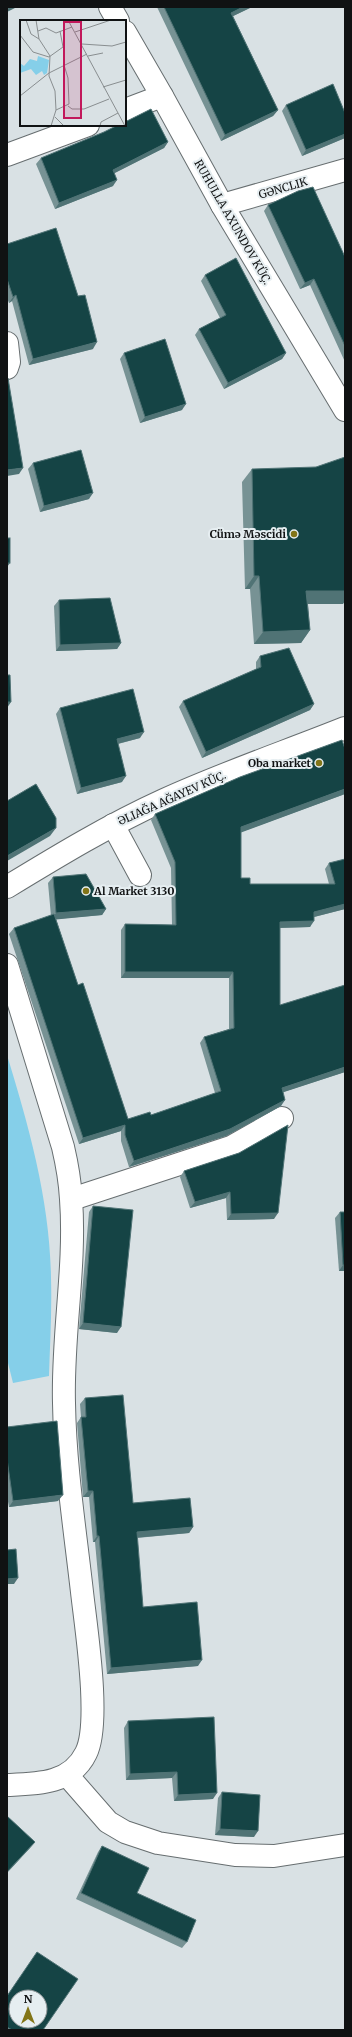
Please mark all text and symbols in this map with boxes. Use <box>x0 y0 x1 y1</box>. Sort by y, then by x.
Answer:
inset map <box>20 20 126 126</box>
street label: RUHULLA AXUNDOV KÜÇ. <box>191 157 275 287</box>
street label: GƏNCLIK <box>257 174 309 202</box>
place label: Cümə Məscidi <box>210 527 286 541</box>
marker: Cümə Məscidi <box>289 529 299 539</box>
place label: Oba market <box>248 756 312 770</box>
marker: Oba market <box>314 758 324 768</box>
street label: ƏLIAĞA AĞAYEV KÜÇ. <box>116 768 228 828</box>
place label: Al Market 3130 <box>93 884 175 898</box>
marker: Al Market 3130 <box>81 886 91 896</box>
north arrow <box>8 1989 48 2029</box>
text: N <box>24 1992 33 2006</box>

